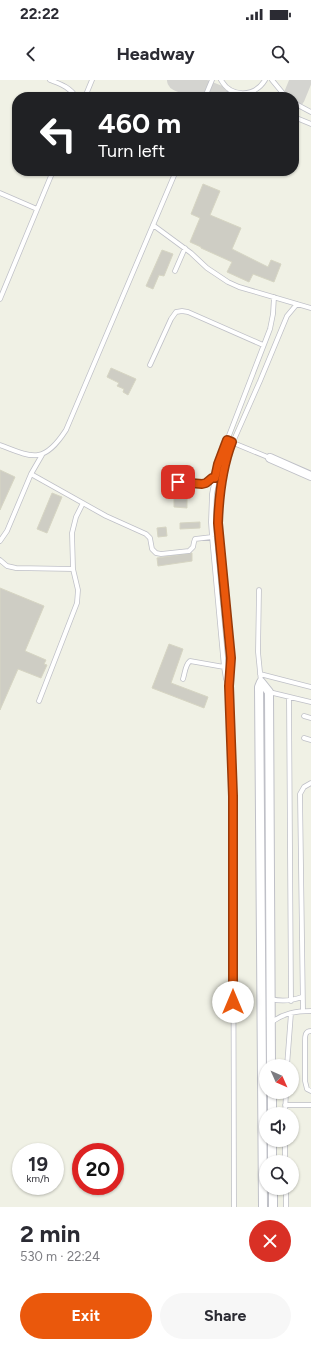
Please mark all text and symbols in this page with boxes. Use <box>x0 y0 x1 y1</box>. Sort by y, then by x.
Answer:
text: 22:22 <box>20 5 59 23</box>
icon: back <box>20 43 42 65</box>
text: Headway <box>116 43 195 65</box>
icon: search <box>269 43 291 65</box>
text: 460 m <box>98 106 181 140</box>
icon: left <box>32 108 84 160</box>
text: Turn left <box>98 140 165 162</box>
pin <box>161 465 195 499</box>
icon: arrive <box>167 471 189 493</box>
position arrow <box>212 981 254 1023</box>
north arrow <box>259 1059 299 1099</box>
map controls <box>259 1059 299 1195</box>
button: sound <box>259 1107 299 1147</box>
speed limit sign: 20 <box>72 1143 124 1195</box>
text: 19 <box>28 1152 48 1176</box>
button: search <box>259 1155 299 1195</box>
text: km/h <box>27 1172 49 1185</box>
text: 2 min <box>20 1219 80 1248</box>
button: close <box>249 1220 291 1262</box>
text: 530 m · 22:24 <box>20 1249 100 1264</box>
button: Exit <box>20 1293 152 1339</box>
button: Share <box>160 1293 291 1339</box>

